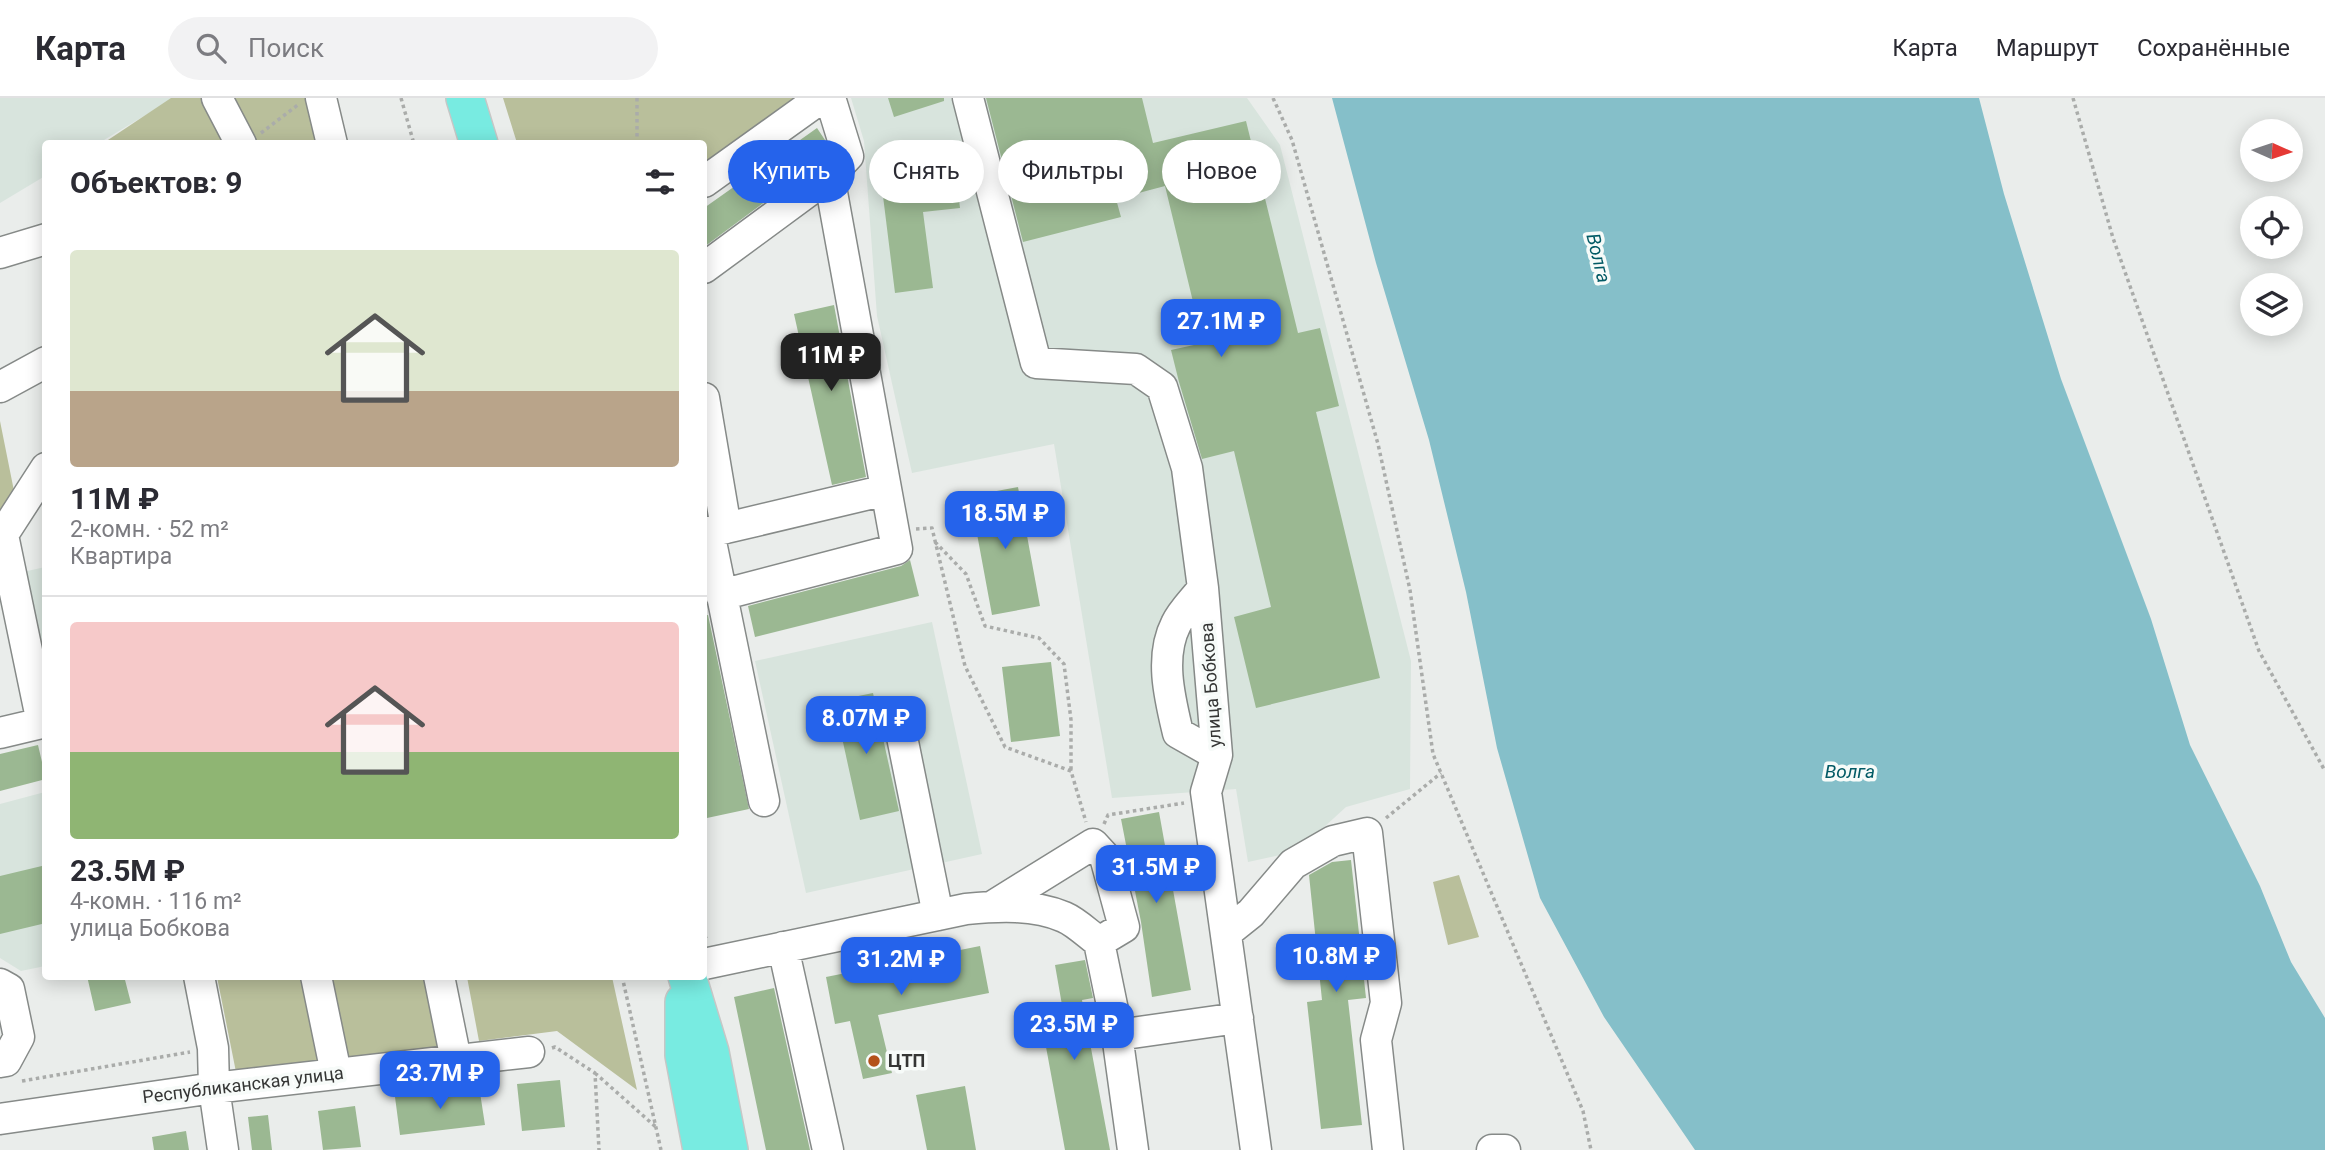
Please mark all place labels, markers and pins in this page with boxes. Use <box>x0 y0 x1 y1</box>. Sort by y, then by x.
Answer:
pin: 27.1M ₽ <box>1156 300 1286 359</box>
pin: 11M ₽ <box>782 334 880 393</box>
pin: 18.5M ₽ <box>940 491 1070 551</box>
pin: 8.07M ₽ <box>801 696 931 756</box>
pin: 31.5M ₽ <box>1091 846 1221 905</box>
pin: 10.8M ₽ <box>1271 934 1401 994</box>
pin: 31.2M ₽ <box>836 937 966 997</box>
pin: 23.5M ₽ <box>1009 1002 1139 1062</box>
place label: ЦТП <box>888 1050 925 1071</box>
pin: 23.7M ₽ <box>375 1052 505 1111</box>
marker: ЦТП <box>866 1053 882 1069</box>

